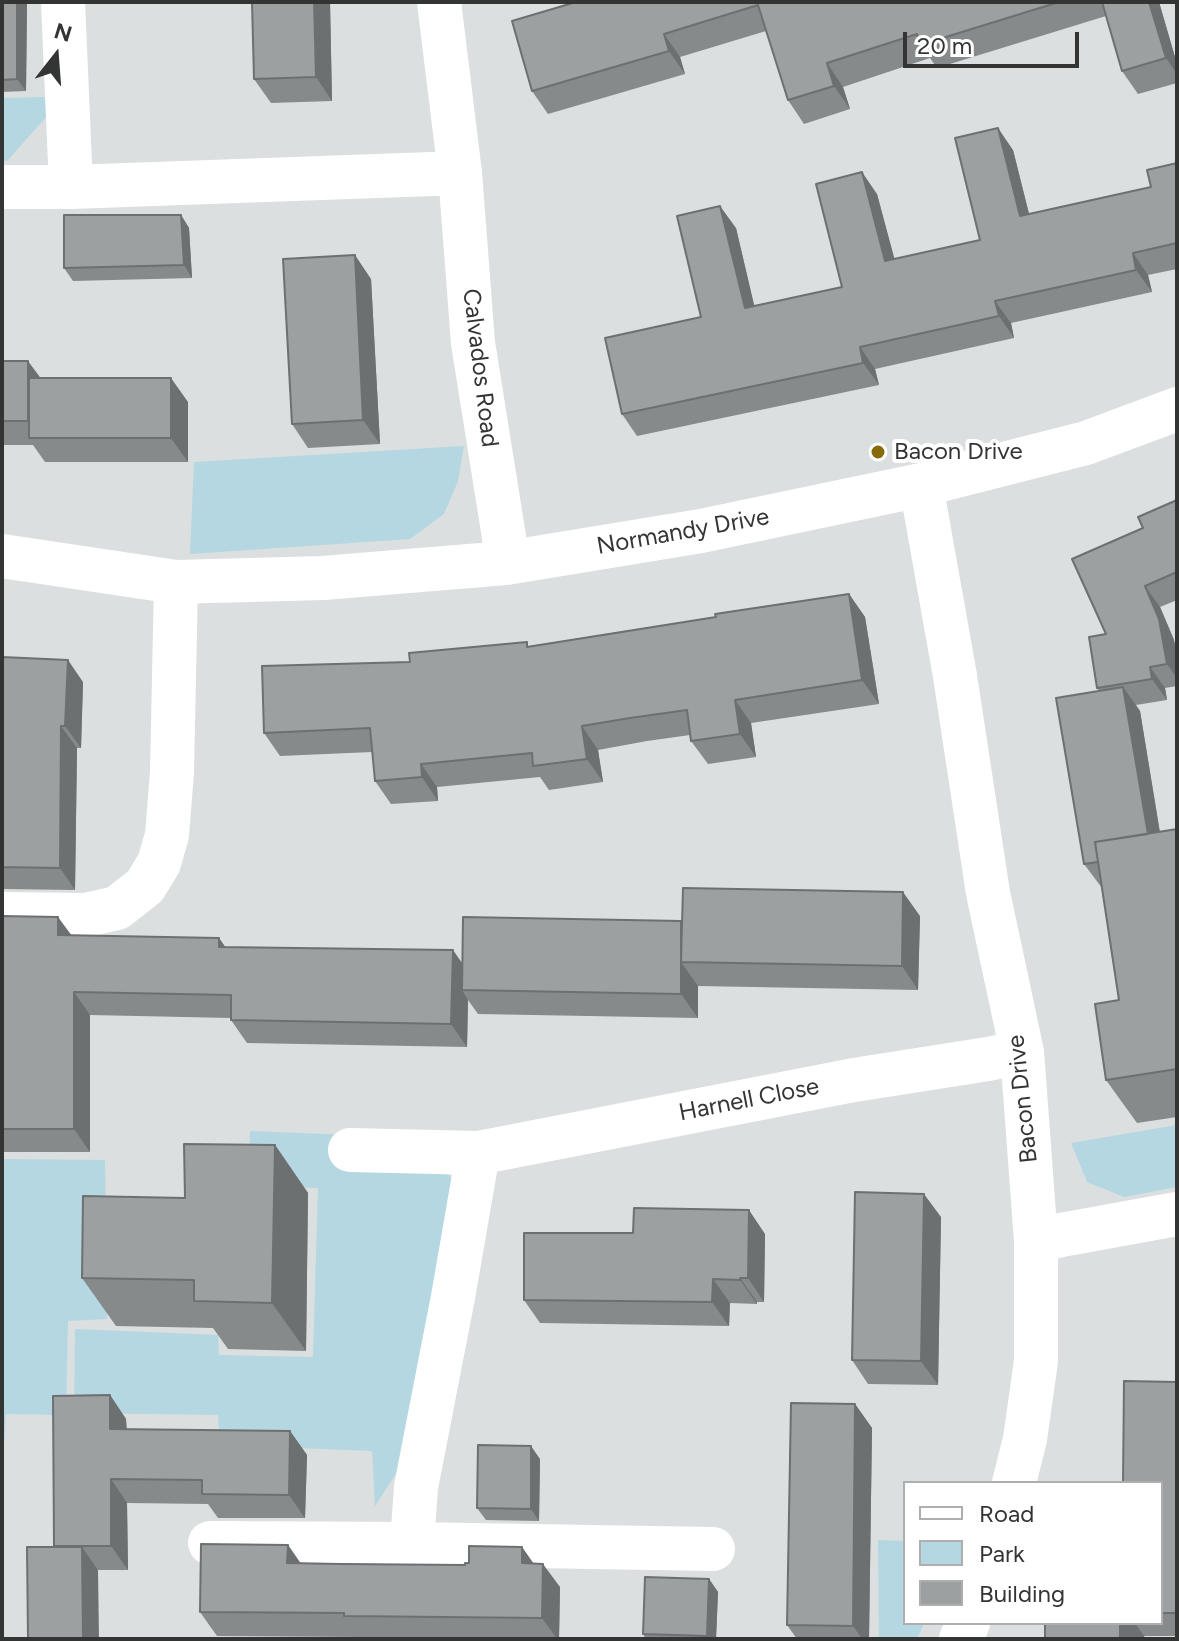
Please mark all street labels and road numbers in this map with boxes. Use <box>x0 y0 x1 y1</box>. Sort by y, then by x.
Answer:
street label: Calvados Road <box>456 287 504 449</box>
street label: Normandy Drive <box>594 503 772 561</box>
street label: Bacon Drive <box>1002 1034 1044 1164</box>
street label: Harnell Close <box>676 1072 822 1128</box>

